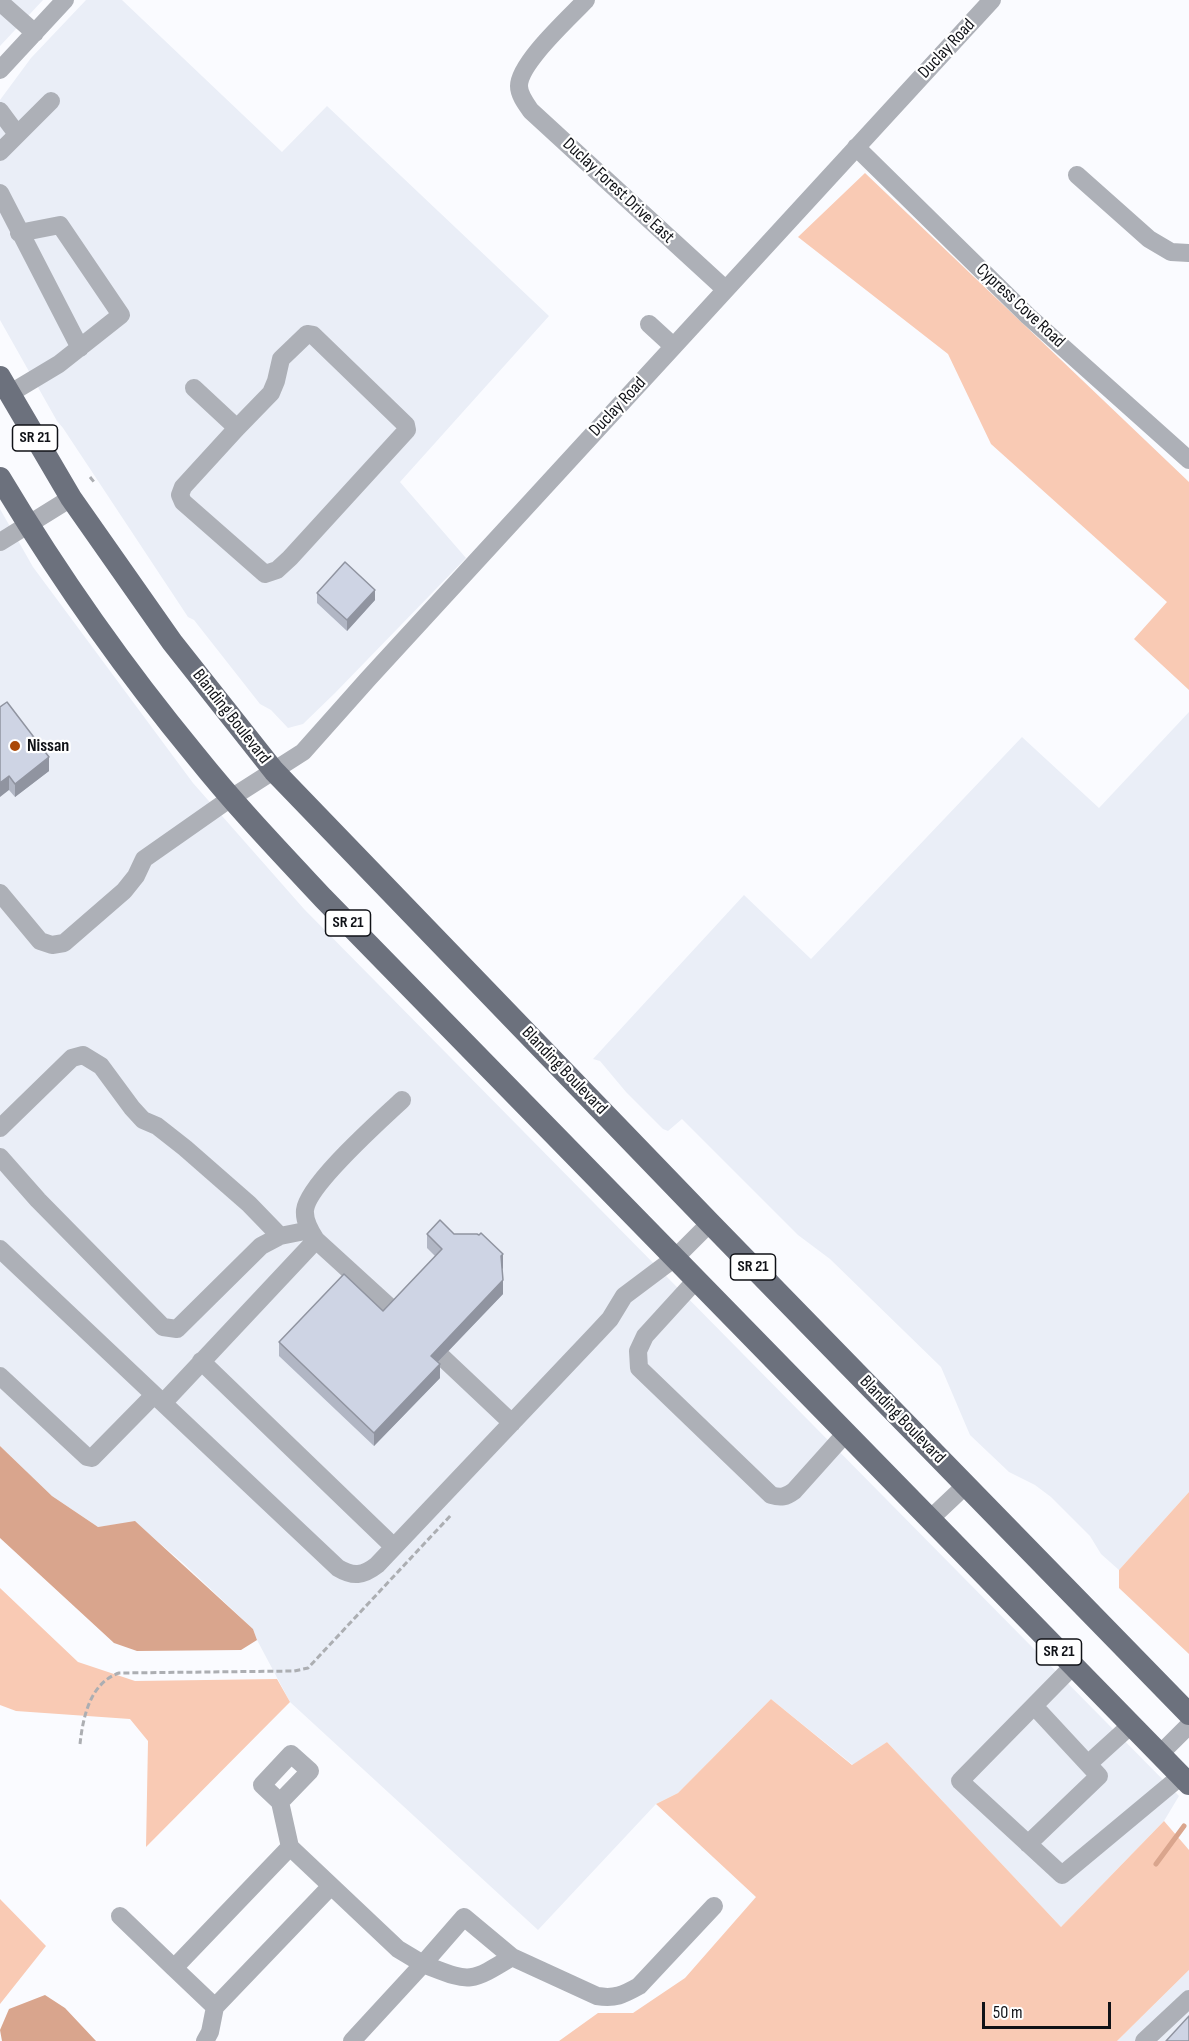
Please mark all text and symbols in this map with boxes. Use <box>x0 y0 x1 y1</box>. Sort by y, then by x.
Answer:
street label: Duclay Road <box>914 15 980 83</box>
street label: Duclay Forest Drive East <box>558 134 678 248</box>
street label: Cypress Cove Road <box>971 259 1069 353</box>
street label: Duclay Road <box>585 373 651 441</box>
road number: SR 21 <box>12 425 57 451</box>
street label: Blanding Boulevard <box>187 665 275 769</box>
place label: Nissan <box>27 735 69 757</box>
marker: Nissan <box>8 739 22 753</box>
road number: SR 21 <box>326 910 370 936</box>
street label: Blanding Boulevard <box>517 1022 611 1120</box>
road number: SR 21 <box>730 1254 776 1280</box>
street label: Blanding Boulevard <box>855 1371 949 1469</box>
road number: SR 21 <box>1036 1639 1082 1665</box>
scale bar <box>985 1990 1114 2028</box>
text: 50 m <box>993 2002 1023 2023</box>

